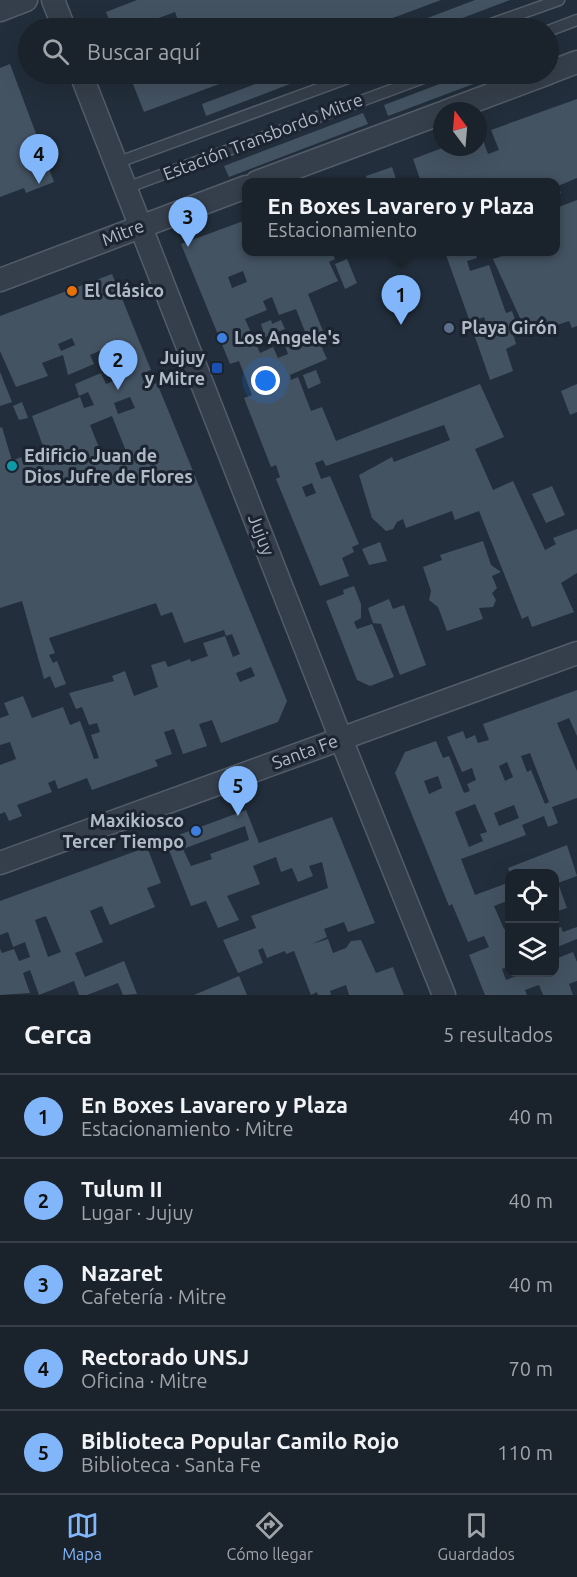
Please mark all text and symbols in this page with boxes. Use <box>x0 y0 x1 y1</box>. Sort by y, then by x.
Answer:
search box <box>18 18 559 84</box>
icon: search <box>39 35 72 68</box>
text: Buscar aquí <box>87 39 200 64</box>
street label: Estación Transbordo Mitre <box>160 89 365 183</box>
north arrow <box>433 102 487 156</box>
pin: 4 <box>20 134 58 184</box>
popup <box>242 178 560 256</box>
text: En Boxes Lavarero y Plaza <box>268 193 535 218</box>
pin: 3 <box>168 198 207 247</box>
street label: Mitre <box>99 215 147 249</box>
text: Estacionamiento <box>268 218 417 241</box>
pin: 1 <box>382 276 420 325</box>
place label: El Clásico <box>84 280 164 300</box>
marker: El Clásico <box>65 284 79 298</box>
place label: Playa Girón <box>461 317 557 337</box>
marker: Playa Girón <box>442 321 456 335</box>
place label: Los Angele's <box>234 327 340 347</box>
marker: Los Angele's <box>215 331 229 345</box>
pin: 2 <box>98 340 138 390</box>
place label: Jujuy y Mitre <box>145 347 205 388</box>
marker: Jujuy y Mitre <box>210 361 224 375</box>
your location <box>251 366 280 395</box>
place label: Edificio Juan de Dios Jufre de Flores <box>24 445 193 486</box>
marker: Edificio Juan de Dios Jufre de Flores <box>5 459 19 473</box>
street label: Jujuy <box>245 511 279 558</box>
street label: Santa Fe <box>269 730 340 772</box>
pin: 5 <box>218 766 258 816</box>
place label: Maxikiosco Tercer Tiempo <box>62 810 184 851</box>
marker: Maxikiosco Tercer Tiempo <box>189 824 203 838</box>
map controls <box>505 869 559 977</box>
button: locate <box>505 869 559 923</box>
button: layers <box>505 923 559 977</box>
text: Cerca <box>24 1020 92 1049</box>
text: 5 resultados <box>443 1023 553 1046</box>
text: En Boxes Lavarero y Plaza <box>81 1092 348 1117</box>
text: 1 <box>38 1105 49 1128</box>
text: 40 m <box>509 1105 553 1128</box>
text: Estacionamiento · Mitre <box>81 1117 293 1140</box>
text: Tulum II <box>81 1176 163 1201</box>
text: 2 <box>38 1189 49 1212</box>
text: 40 m <box>509 1189 553 1212</box>
text: Lugar · Jujuy <box>81 1201 193 1224</box>
text: Nazaret <box>81 1260 163 1285</box>
text: 3 <box>38 1273 49 1296</box>
text: 40 m <box>509 1273 553 1296</box>
text: Cafetería · Mitre <box>81 1285 227 1308</box>
text: Rectorado UNSJ <box>81 1344 249 1369</box>
text: 4 <box>38 1357 49 1380</box>
text: 70 m <box>509 1357 553 1380</box>
text: Oficina · Mitre <box>81 1369 208 1392</box>
text: Biblioteca Popular Camilo Rojo <box>81 1428 399 1453</box>
text: 5 <box>38 1441 49 1464</box>
text: 110 m <box>497 1441 553 1464</box>
text: Biblioteca · Santa Fe <box>81 1453 261 1476</box>
tab: Mapa <box>62 1509 102 1563</box>
tab: Cómo llegar <box>226 1509 313 1563</box>
tab: Guardados <box>438 1509 515 1563</box>

